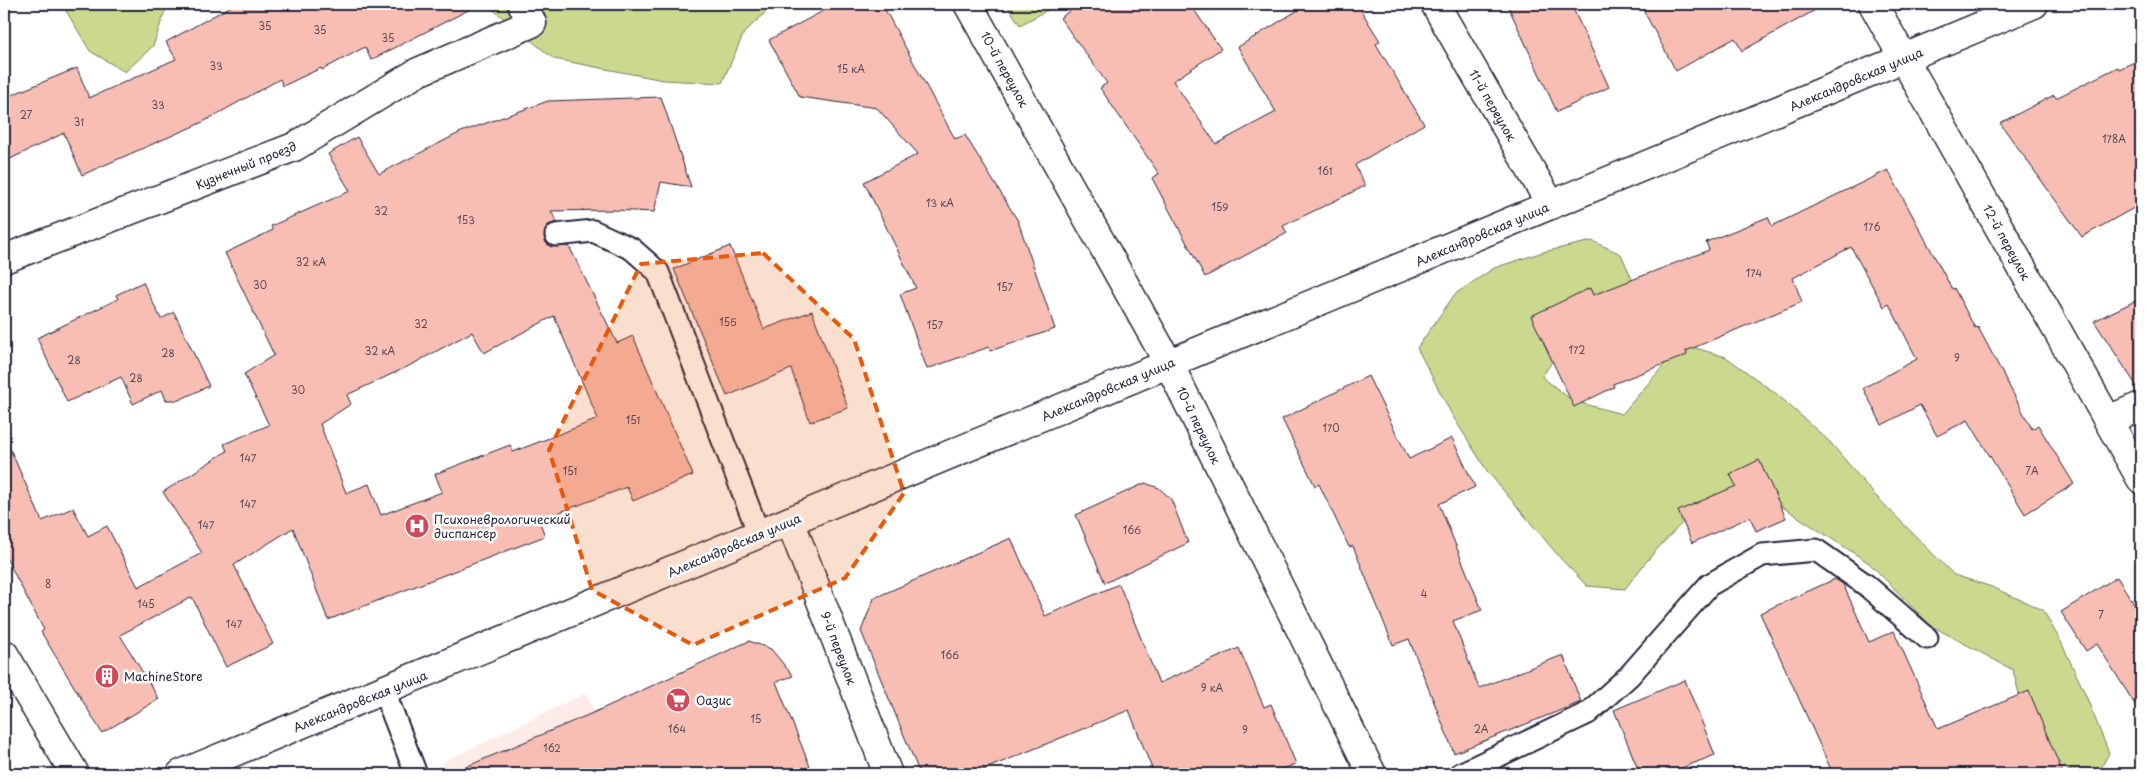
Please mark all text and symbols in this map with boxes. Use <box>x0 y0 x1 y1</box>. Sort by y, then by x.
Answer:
house number: 35 <box>259 18 271 33</box>
house number: 35 <box>314 22 326 37</box>
street label: 10-й переулок <box>977 28 1034 111</box>
house number: 35 <box>382 30 394 45</box>
street label: Александровская улица <box>1786 43 1926 115</box>
house number: 33 <box>209 58 223 73</box>
house number: 15 кА <box>837 61 865 76</box>
street label: 11-й переулок <box>1465 66 1521 145</box>
house number: 33 <box>151 97 165 112</box>
house number: 27 <box>20 107 33 122</box>
house number: 31 <box>74 114 84 129</box>
house number: 178А <box>2102 131 2126 146</box>
street label: Кузнечный проезд <box>193 137 299 193</box>
house number: 161 <box>1318 163 1333 178</box>
house number: 13 кА <box>926 195 954 210</box>
street label: Александровская улица <box>1412 198 1552 270</box>
house number: 159 <box>1212 199 1228 214</box>
street label: 12-й переулок <box>1979 201 2036 284</box>
house number: 32 <box>374 203 388 218</box>
house number: 153 <box>457 212 475 227</box>
house number: 176 <box>1864 219 1880 234</box>
house number: 32 кА <box>296 254 326 269</box>
house number: 174 <box>1746 265 1763 280</box>
house number: 30 <box>253 277 267 292</box>
house number: 157 <box>997 279 1014 294</box>
house number: 155 <box>719 314 737 329</box>
house number: 32 <box>414 316 428 331</box>
house number: 157 <box>927 317 944 332</box>
house number: 172 <box>1569 342 1585 357</box>
house number: 32 кА <box>365 343 395 358</box>
house number: 28 <box>161 345 175 360</box>
house number: 9 <box>1954 350 1960 365</box>
house number: 28 <box>67 352 81 367</box>
street label: Александровская улица <box>1038 353 1178 425</box>
house number: 28 <box>129 370 143 385</box>
house number: 30 <box>291 382 305 397</box>
street label: 10-й переулок <box>1172 383 1226 468</box>
house number: 151 <box>626 412 640 427</box>
house number: 170 <box>1322 420 1340 435</box>
house number: 147 <box>240 450 257 465</box>
house number: 151 <box>563 463 577 478</box>
house number: 7А <box>2025 463 2039 478</box>
house number: 147 <box>240 496 257 511</box>
street label: Александровская улица <box>664 509 804 581</box>
place label: Психоневрологический диспансер <box>434 510 571 542</box>
hospital icon: Психоневрологический диспансер <box>404 513 430 539</box>
house number: 147 <box>198 517 215 532</box>
house number: 166 <box>1123 522 1141 537</box>
house number: 8 <box>45 576 51 591</box>
house number: 4 <box>1421 586 1428 601</box>
house number: 145 <box>137 596 155 611</box>
house number: 7 <box>2098 607 2104 622</box>
street label: 9-й переулок <box>817 609 862 688</box>
house number: 147 <box>226 616 243 631</box>
house number: 166 <box>941 647 959 662</box>
building icon: MachineStore <box>94 663 120 689</box>
street label: Александровская улица <box>290 666 430 736</box>
place label: MachineStore <box>124 667 203 685</box>
house number: 9 кА <box>1201 680 1224 695</box>
supermarket icon: Оазис <box>665 687 691 713</box>
place label: Оазис <box>696 691 732 709</box>
house number: 15 <box>751 711 761 726</box>
house number: 164 <box>668 721 686 736</box>
house number: 2А <box>1474 721 1489 736</box>
house number: 9 <box>1242 722 1248 737</box>
house number: 162 <box>543 740 561 755</box>

